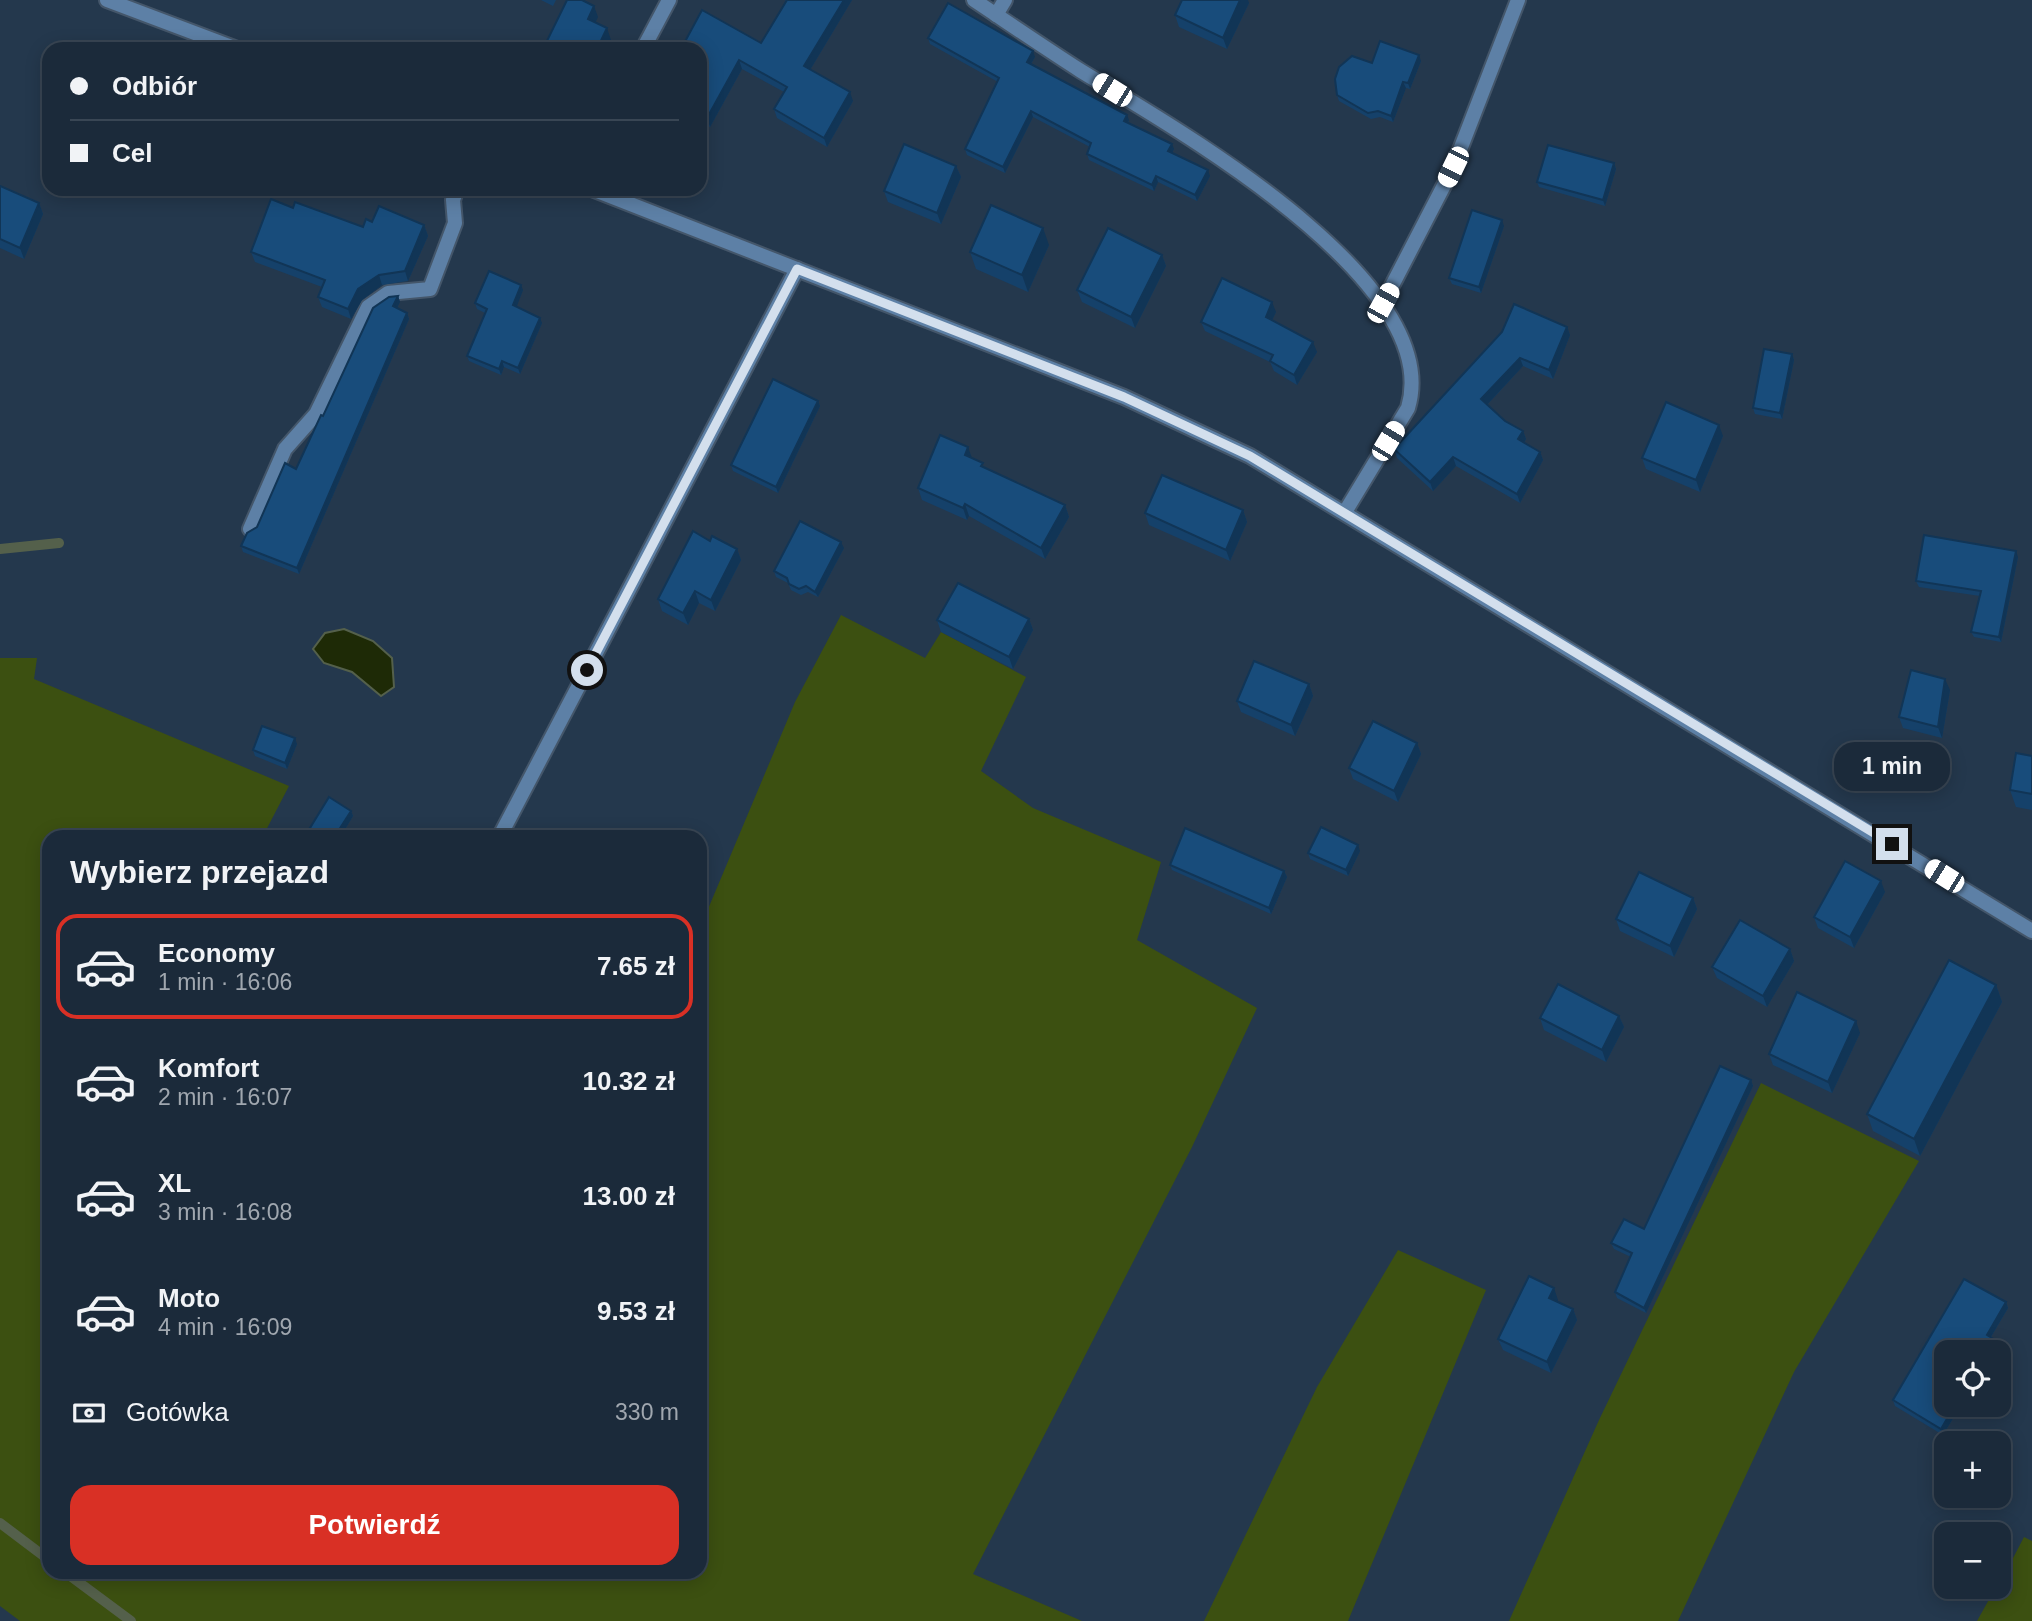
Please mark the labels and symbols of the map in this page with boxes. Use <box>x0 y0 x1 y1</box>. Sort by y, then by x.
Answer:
car <box>1089 70 1136 110</box>
car <box>1435 144 1472 190</box>
car <box>1364 280 1403 326</box>
car <box>1369 418 1408 464</box>
route start <box>571 654 603 686</box>
callout: 1 min <box>1834 742 1950 792</box>
route end <box>1876 828 1908 860</box>
car <box>1921 856 1968 896</box>

